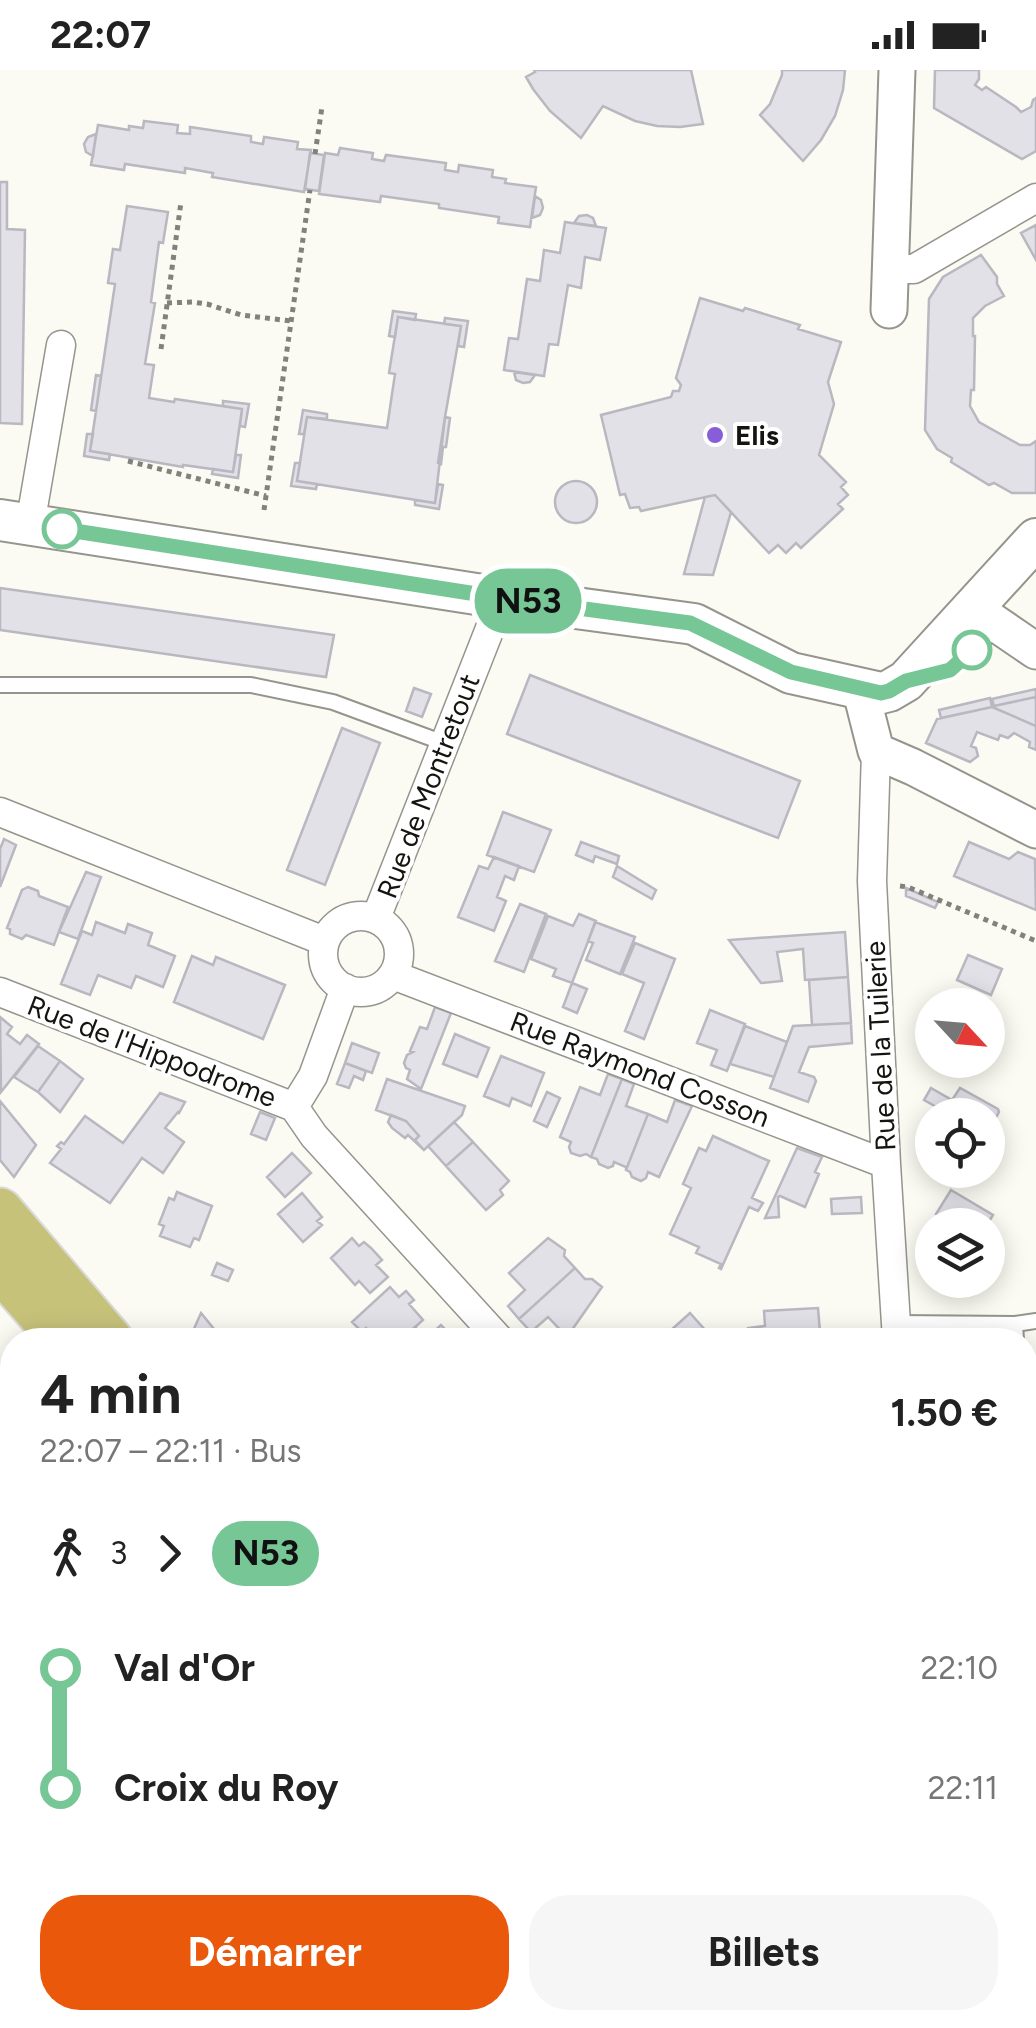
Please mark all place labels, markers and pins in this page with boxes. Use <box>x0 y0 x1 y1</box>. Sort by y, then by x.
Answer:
place label: Elis <box>735 418 779 452</box>
marker: Elis <box>704 424 726 446</box>
unlabelled marker <box>43 510 81 548</box>
unlabelled marker <box>953 631 991 669</box>

